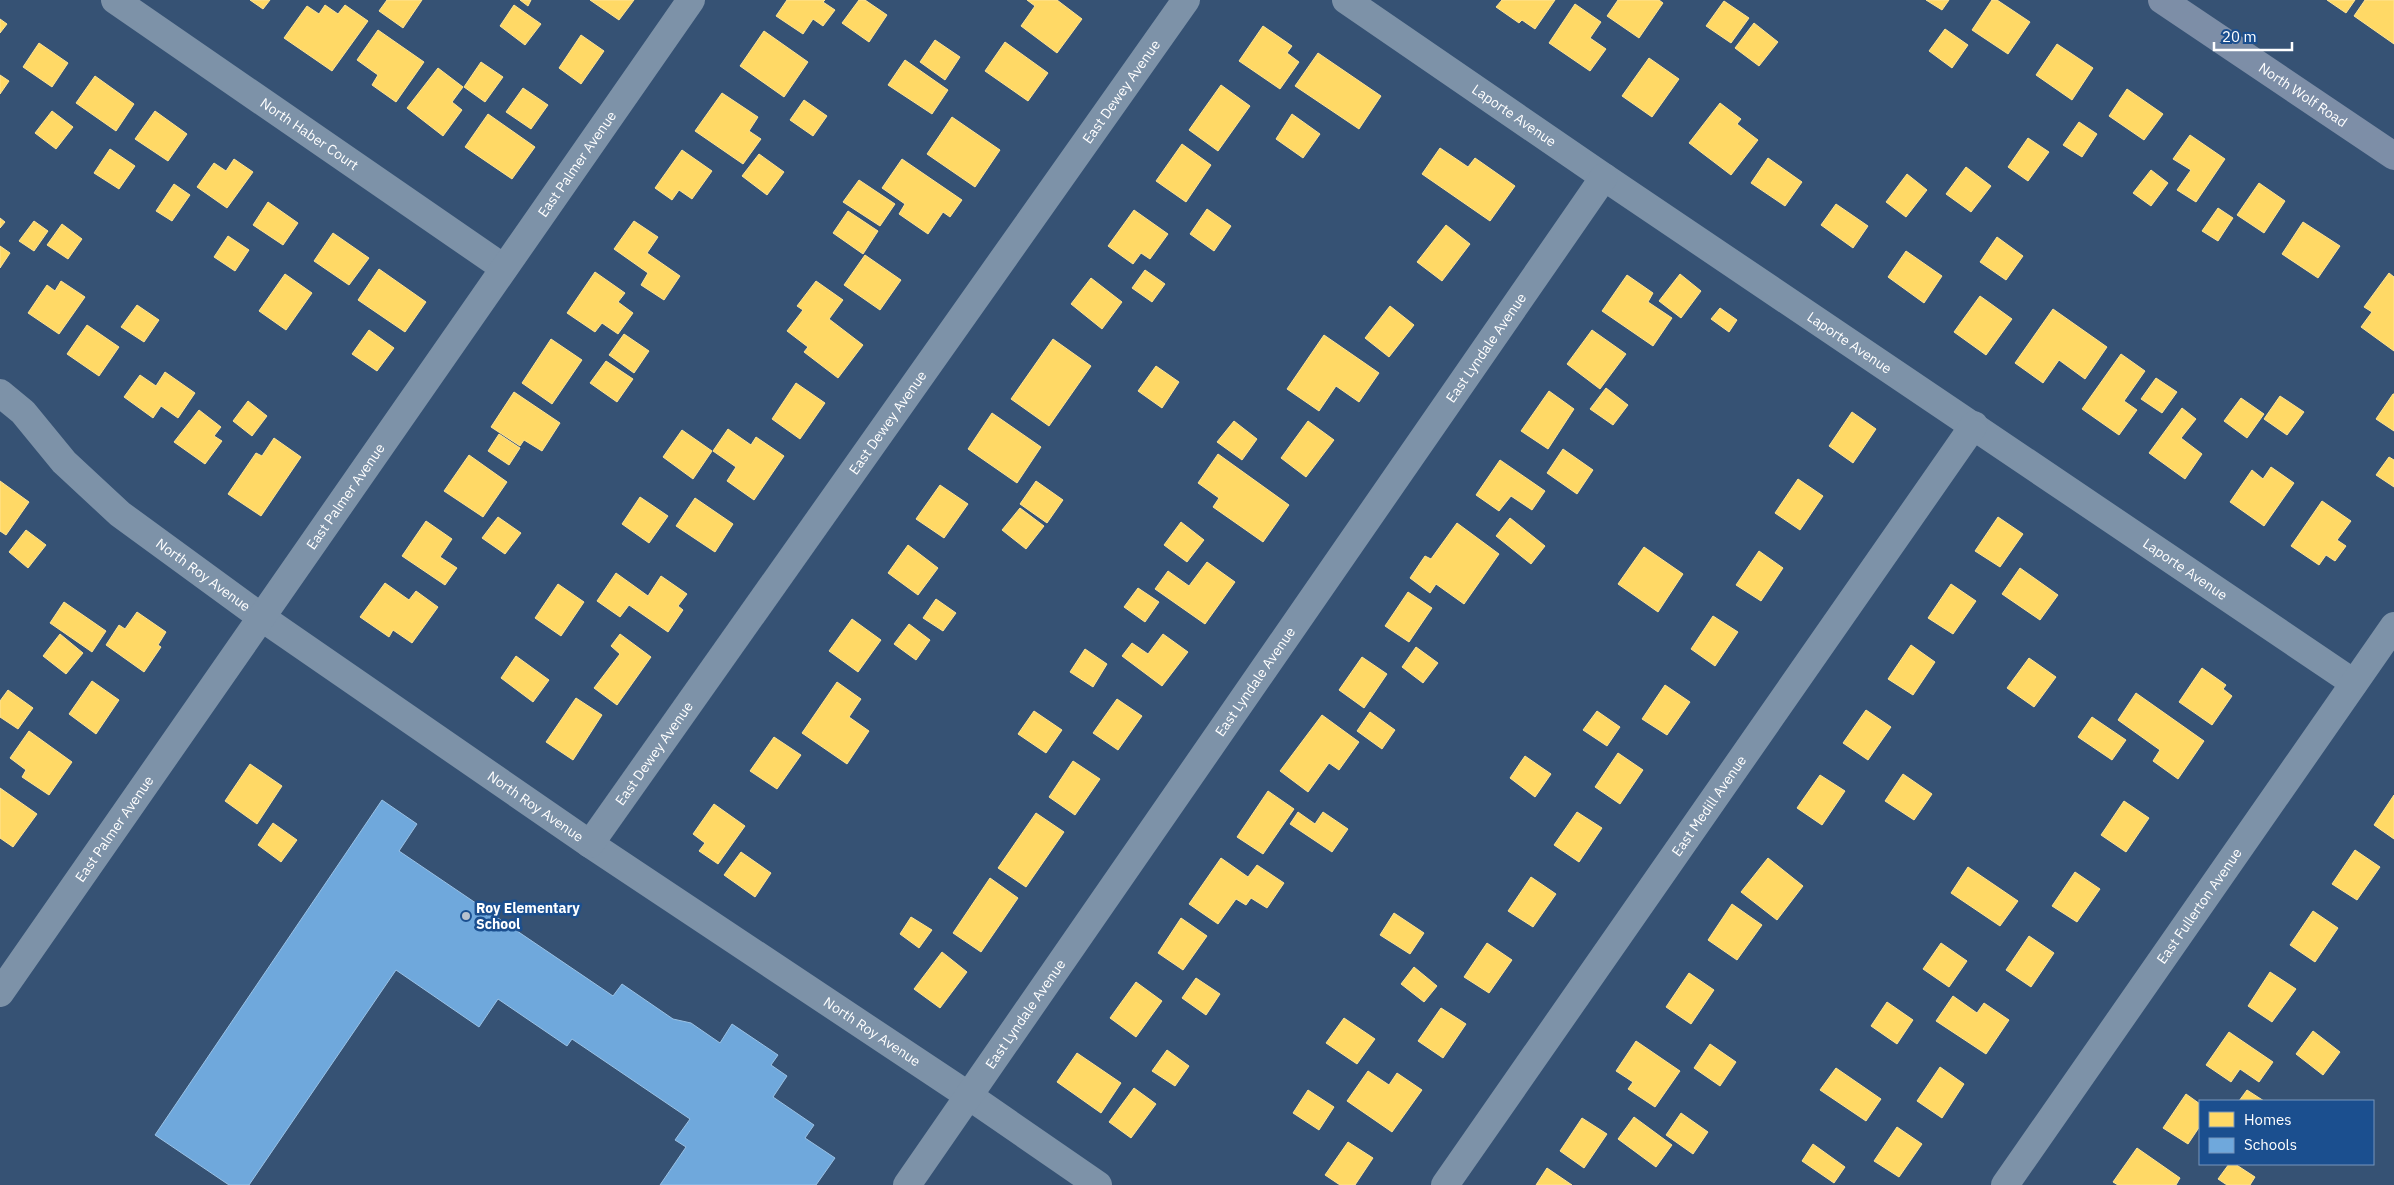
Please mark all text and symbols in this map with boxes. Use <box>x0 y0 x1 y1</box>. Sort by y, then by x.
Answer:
scale bar <box>2214 20 2292 52</box>
text: 20 m <box>2222 27 2257 46</box>
street label: East Dewey Avenue <box>1078 36 1164 147</box>
street label: North Wolf Road <box>2255 59 2351 131</box>
street label: Laporte Avenue <box>1469 80 1560 151</box>
street label: North Haber Court <box>257 94 362 174</box>
street label: East Palmer Avenue <box>534 107 620 221</box>
street label: East Lyndale Avenue <box>1442 289 1530 406</box>
street label: Laporte Avenue <box>1804 308 1896 378</box>
street label: East Dewey Avenue <box>845 367 931 478</box>
street label: East Palmer Avenue <box>302 440 389 553</box>
street label: North Roy Avenue <box>152 534 254 616</box>
street label: Laporte Avenue <box>2139 534 2231 604</box>
street label: East Lyndale Avenue <box>1211 623 1299 740</box>
street label: East Dewey Avenue <box>611 698 697 809</box>
street label: East Medill Avenue <box>1668 752 1750 860</box>
street label: North Roy Avenue <box>484 767 587 846</box>
street label: East Palmer Avenue <box>71 772 158 885</box>
street label: East Fullerton Avenue <box>2153 844 2246 967</box>
place label: Roy Elementary School <box>476 899 580 933</box>
marker: Roy Elementary School <box>460 910 472 922</box>
street label: East Lyndale Avenue <box>981 955 1070 1072</box>
street label: North Roy Avenue <box>820 993 924 1070</box>
legend <box>2199 1100 2374 1165</box>
text: Homes <box>2244 1110 2292 1129</box>
text: Schools <box>2244 1135 2297 1154</box>

